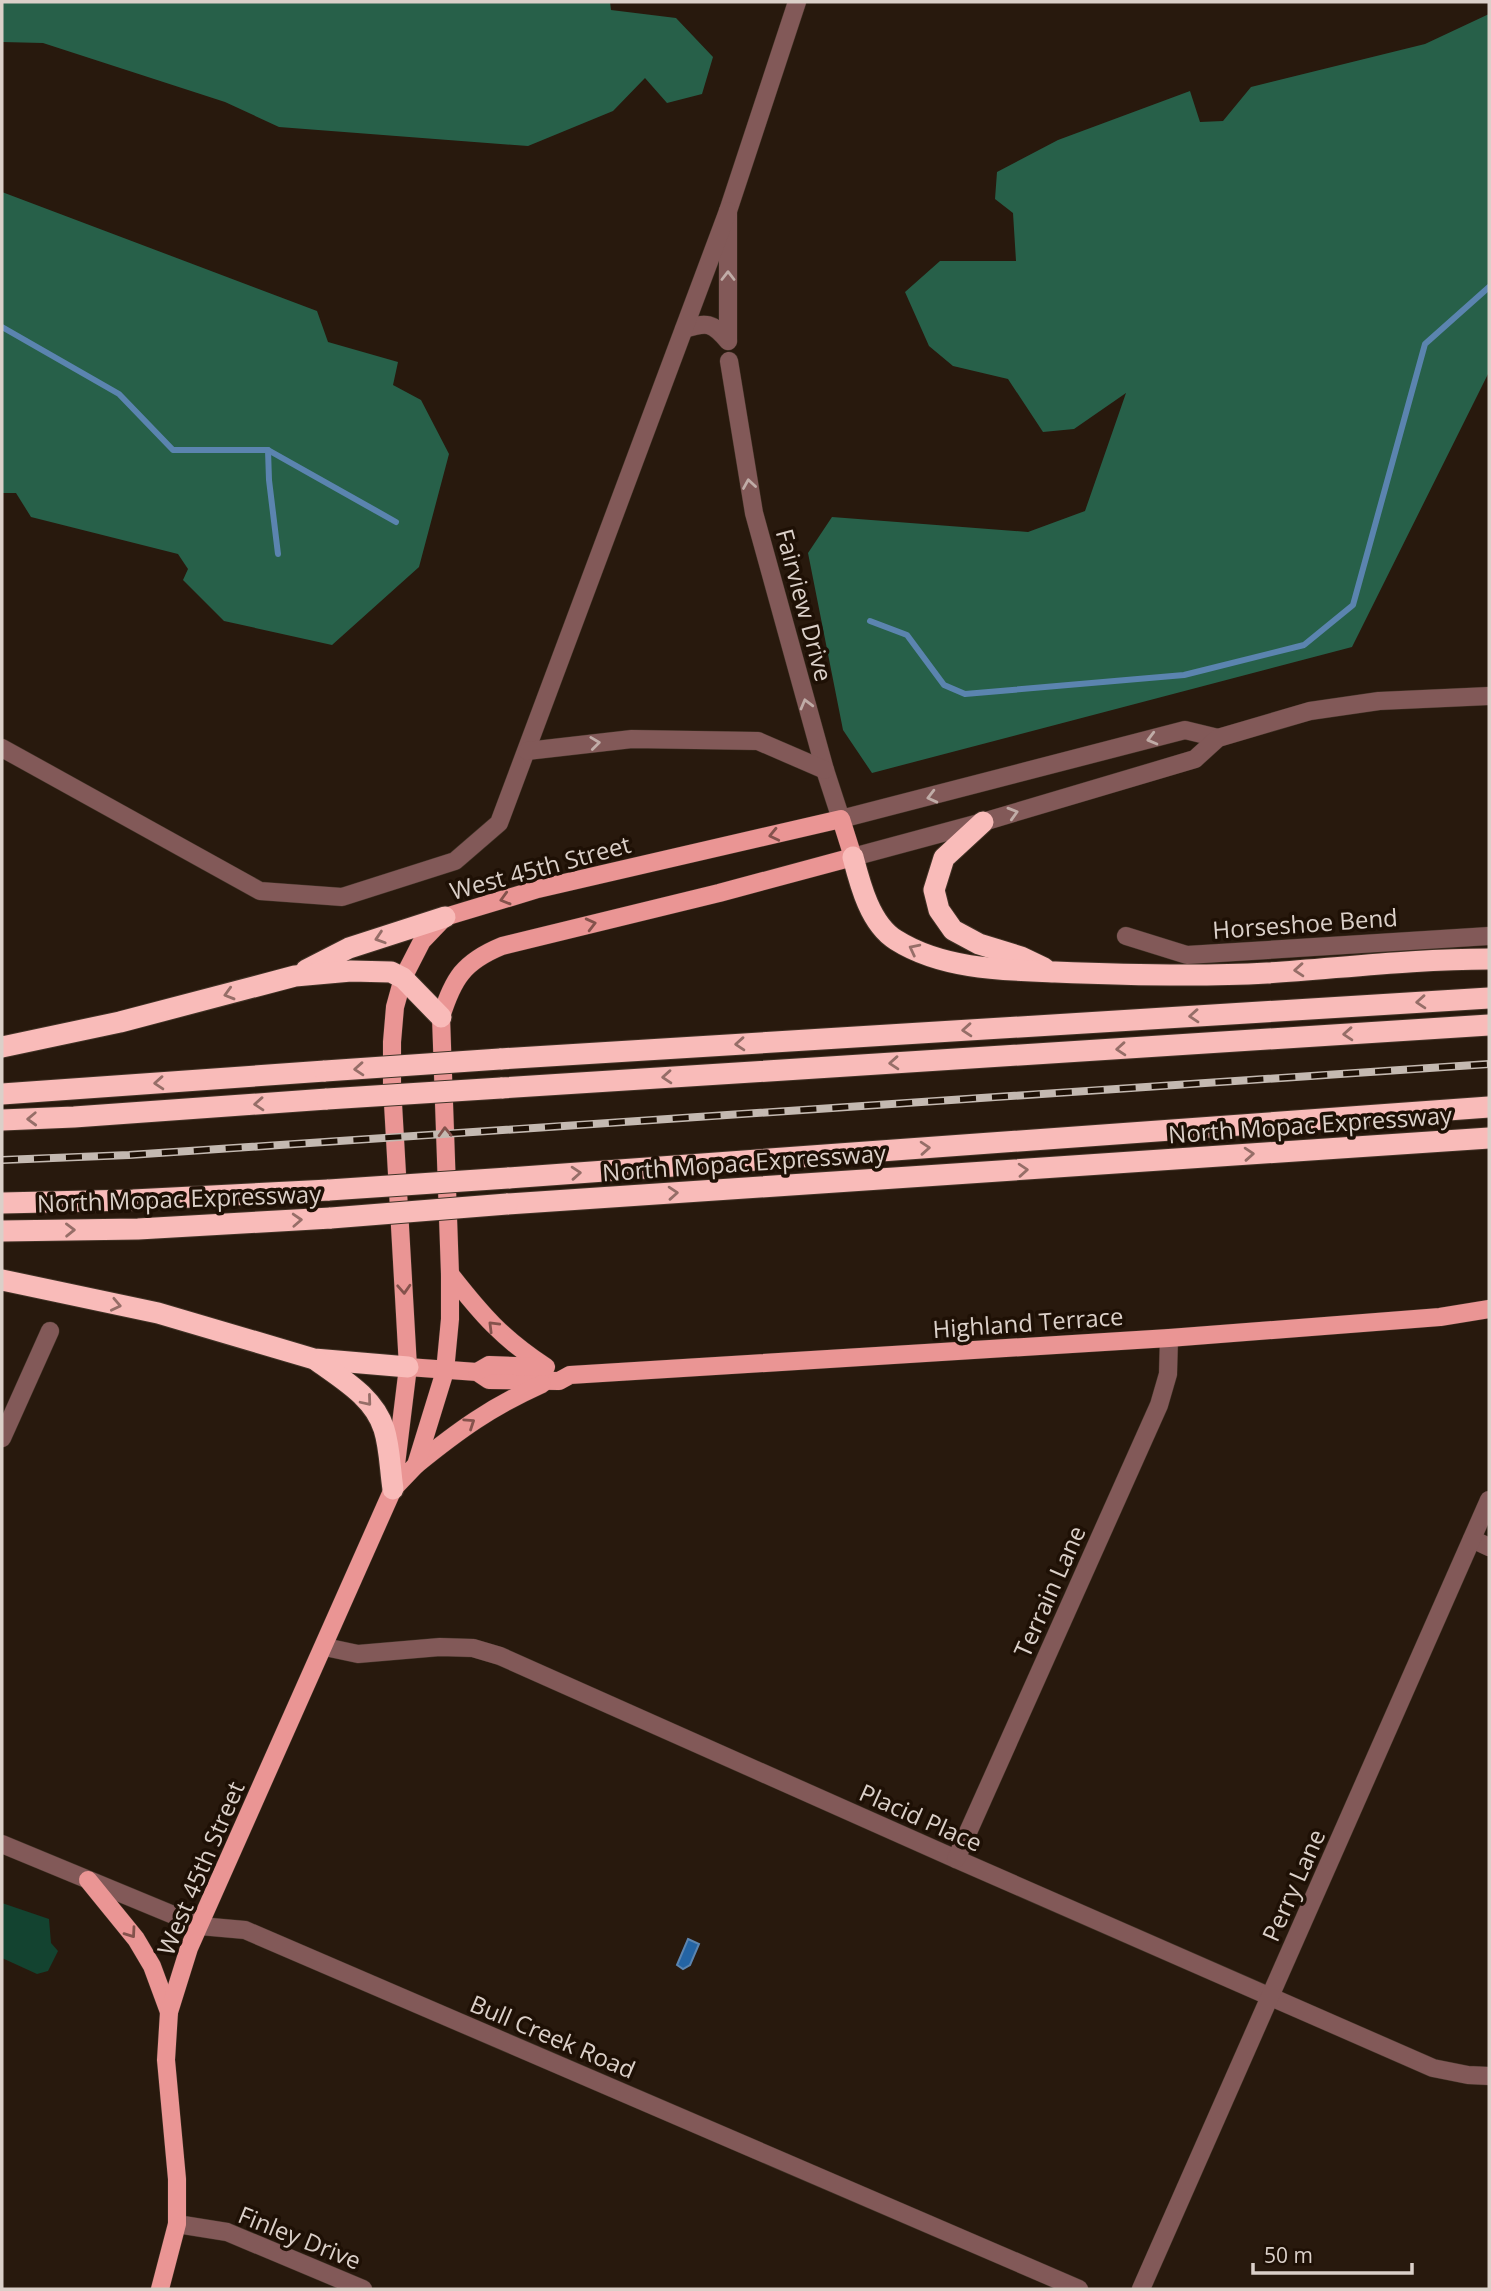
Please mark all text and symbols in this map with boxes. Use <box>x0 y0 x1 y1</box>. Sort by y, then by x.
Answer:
one-way arrow <box>720 270 736 281</box>
one-way arrow <box>742 478 757 490</box>
street label: Fairview Drive <box>769 525 841 685</box>
one-way arrow <box>800 698 815 710</box>
one-way arrow <box>1146 731 1158 745</box>
one-way arrow <box>589 736 601 751</box>
one-way arrow <box>926 789 938 803</box>
one-way arrow <box>1007 807 1019 822</box>
one-way arrow <box>768 826 780 841</box>
street label: West 45th Street <box>446 827 634 907</box>
one-way arrow <box>500 890 512 905</box>
street label: Horseshoe Bend <box>1211 900 1399 946</box>
one-way arrow <box>585 918 597 932</box>
one-way arrow <box>374 930 386 944</box>
one-way arrow <box>909 944 921 958</box>
one-way arrow <box>1293 963 1304 978</box>
one-way arrow <box>223 986 235 1001</box>
one-way arrow <box>1415 994 1426 1009</box>
one-way arrow <box>1188 1008 1199 1023</box>
one-way arrow <box>961 1023 972 1038</box>
one-way arrow <box>1342 1027 1353 1042</box>
one-way arrow <box>734 1037 745 1052</box>
one-way arrow <box>1115 1041 1126 1056</box>
one-way arrow <box>888 1055 899 1070</box>
one-way arrow <box>353 1061 364 1076</box>
one-way arrow <box>661 1069 672 1084</box>
one-way arrow <box>154 1075 165 1090</box>
one-way arrow <box>254 1096 265 1111</box>
street label: North Mopac Expressway <box>1167 1098 1454 1150</box>
one-way arrow <box>27 1111 38 1126</box>
one-way arrow <box>437 1126 452 1137</box>
street label: North Mopac Expressway <box>601 1136 888 1188</box>
one-way arrow <box>920 1140 931 1155</box>
one-way arrow <box>1244 1147 1255 1162</box>
one-way arrow <box>1017 1162 1028 1177</box>
one-way arrow <box>570 1166 581 1181</box>
street label: North Mopac Expressway <box>36 1177 323 1219</box>
one-way arrow <box>668 1186 679 1201</box>
one-way arrow <box>292 1213 303 1228</box>
one-way arrow <box>65 1222 76 1238</box>
one-way arrow <box>396 1284 411 1295</box>
one-way arrow <box>110 1296 122 1311</box>
street label: Highland Terrace <box>932 1299 1124 1345</box>
one-way arrow <box>489 1322 501 1334</box>
one-way arrow <box>359 1393 371 1406</box>
one-way arrow <box>462 1419 475 1431</box>
street label: Terrain Lane <box>1005 1520 1093 1662</box>
street label: Placid Place <box>854 1775 988 1859</box>
street label: West 45th Street <box>149 1776 251 1960</box>
street label: Perry Lane <box>1254 1824 1332 1946</box>
one-way arrow <box>123 1925 135 1938</box>
street label: Bull Creek Road <box>465 1986 641 2086</box>
street label: Finley Drive <box>234 2197 366 2277</box>
scale bar <box>1253 2232 1412 2276</box>
text: 50 m <box>1264 2241 1313 2269</box>

